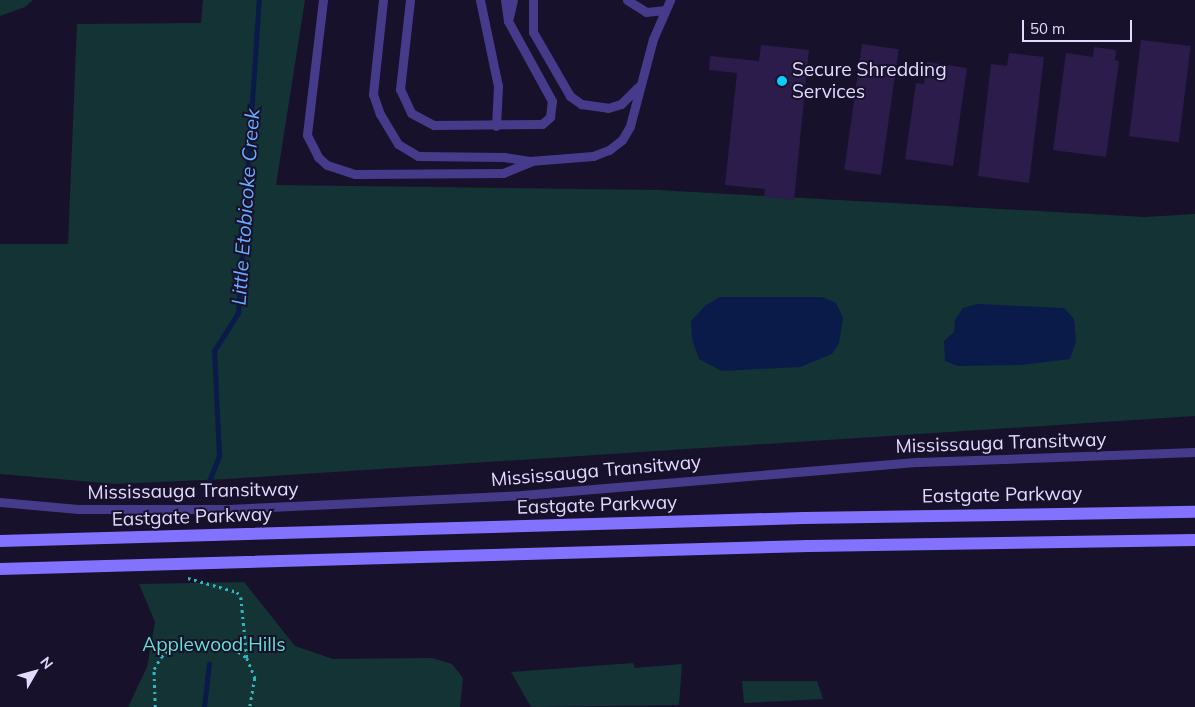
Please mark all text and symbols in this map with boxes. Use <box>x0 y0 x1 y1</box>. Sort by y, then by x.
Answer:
scale bar <box>1025 10 1135 42</box>
text: 50 m <box>1030 19 1065 38</box>
place label: Secure Shredding Services <box>792 59 947 103</box>
marker: Secure Shredding Services <box>776 75 788 87</box>
water label: Little Etobicoke Creek <box>226 108 264 306</box>
street label: Mississauga Transitway <box>895 428 1107 458</box>
street label: Mississauga Transitway <box>490 450 702 492</box>
street label: Mississauga Transitway <box>87 478 299 504</box>
street label: Eastgate Parkway <box>922 482 1082 508</box>
street label: Eastgate Parkway <box>516 491 678 519</box>
street label: Eastgate Parkway <box>111 503 273 531</box>
park label: Applewood Hills <box>142 634 286 656</box>
north arrow <box>10 647 60 697</box>
text: N <box>36 653 57 672</box>

